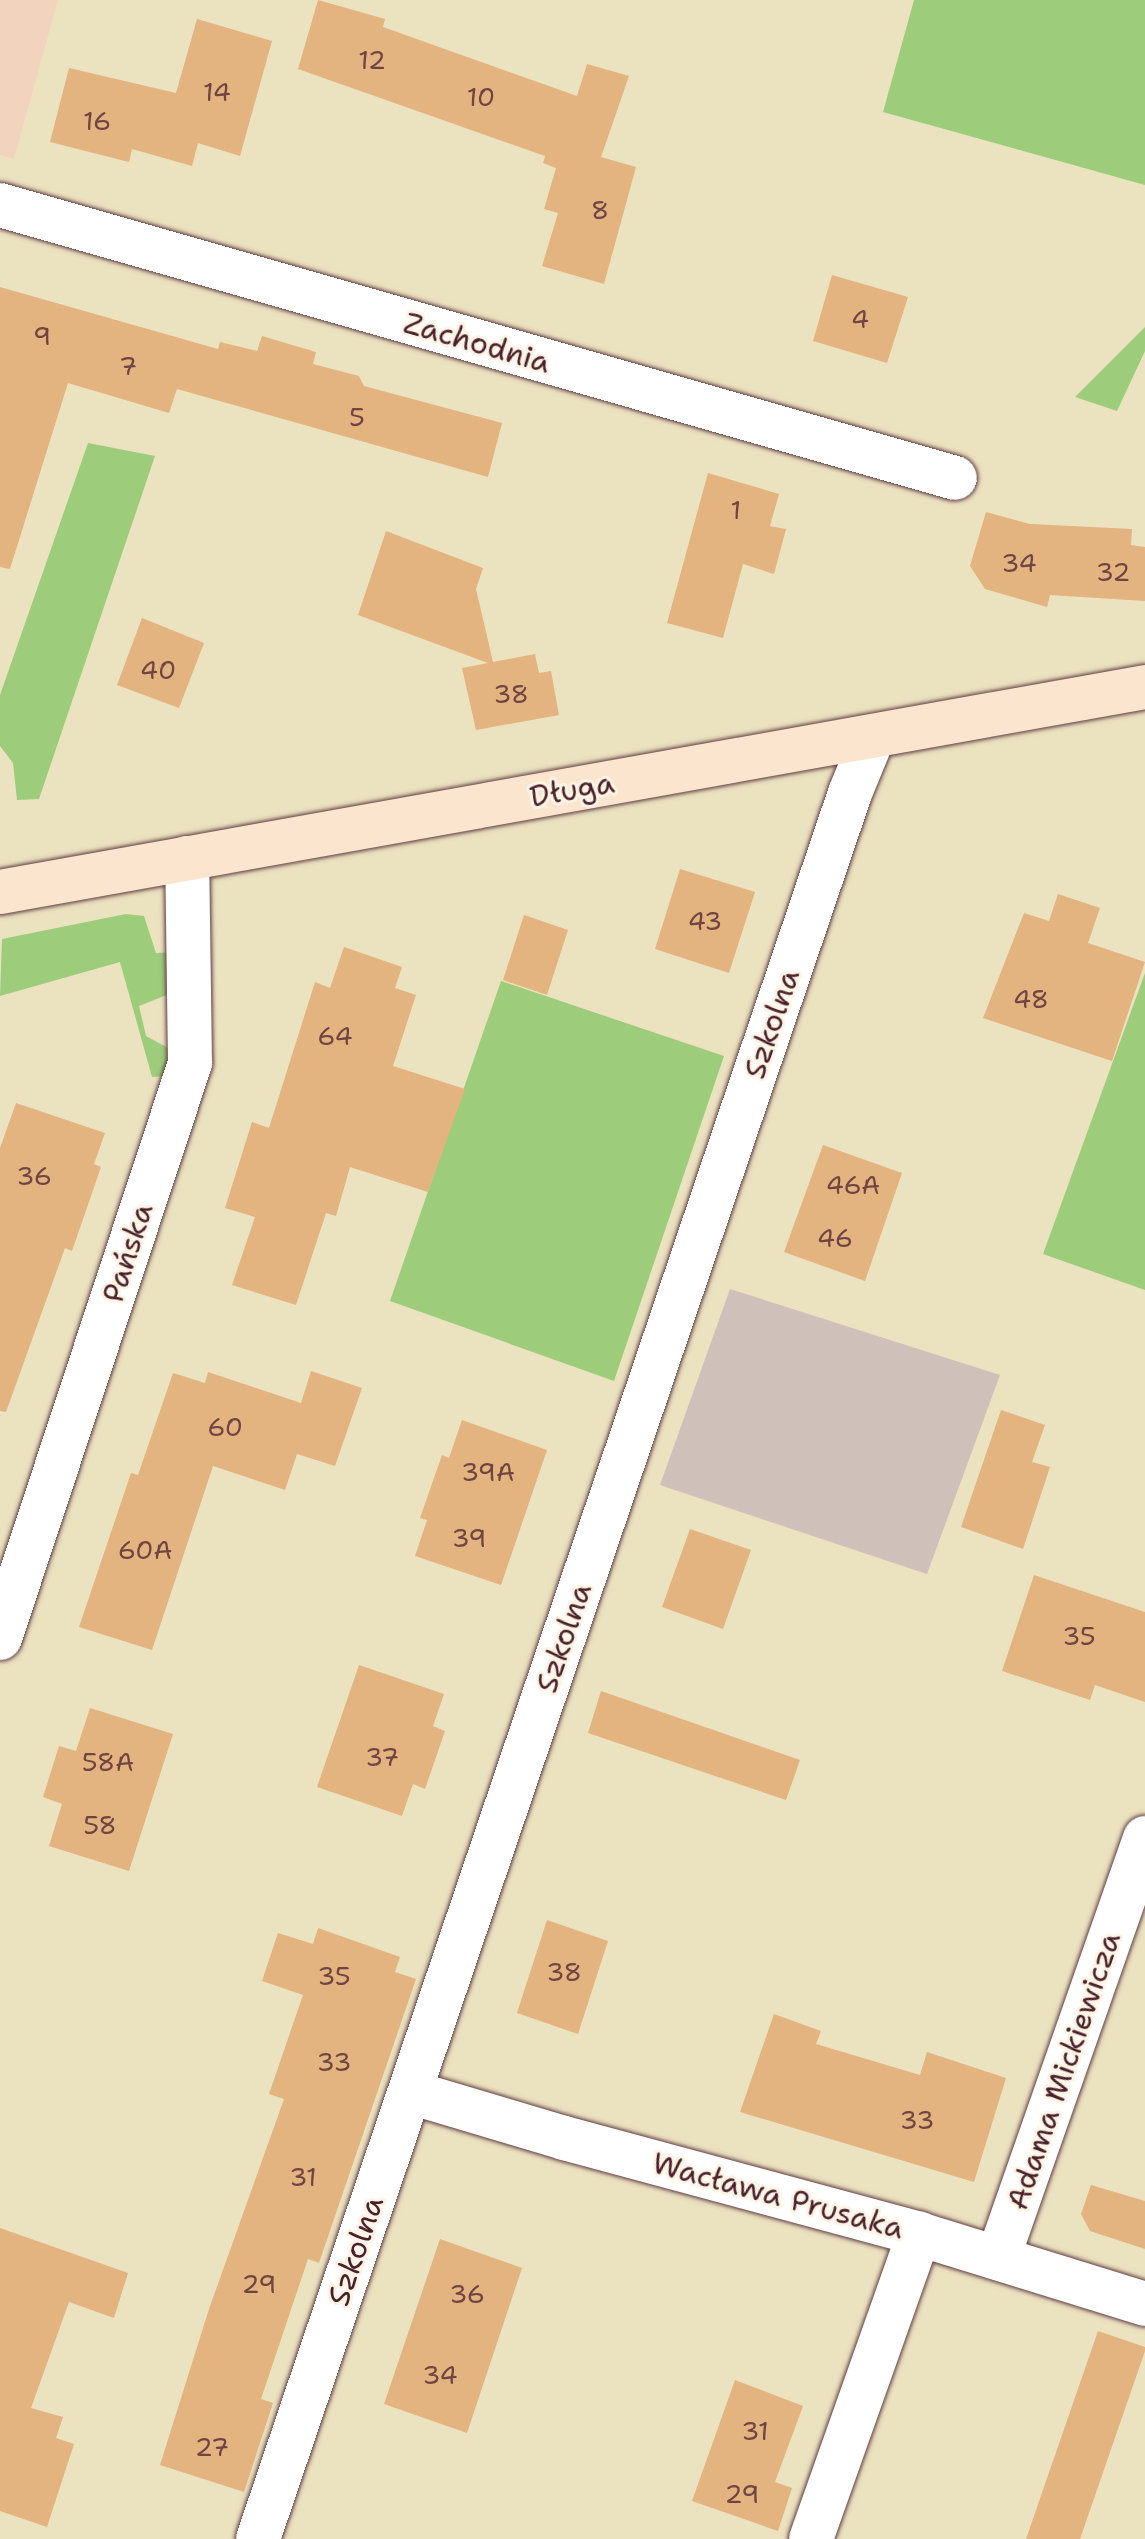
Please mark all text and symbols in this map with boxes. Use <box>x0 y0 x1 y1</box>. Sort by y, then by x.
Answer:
house number: 12 <box>358 44 386 76</box>
house number: 14 <box>203 76 231 108</box>
house number: 10 <box>467 81 495 113</box>
house number: 16 <box>83 105 111 137</box>
house number: 8 <box>591 194 609 226</box>
house number: 4 <box>851 303 869 335</box>
street label: Zachodnia <box>400 305 554 381</box>
house number: 9 <box>33 320 51 352</box>
house number: 7 <box>119 350 137 382</box>
house number: 5 <box>349 401 365 433</box>
house number: 1 <box>731 494 741 526</box>
house number: 34 <box>1001 547 1037 579</box>
house number: 32 <box>1096 556 1130 588</box>
house number: 40 <box>140 654 176 686</box>
house number: 38 <box>493 678 529 710</box>
street label: Długa <box>527 765 617 815</box>
house number: 43 <box>688 905 722 937</box>
street label: Szkolna <box>737 965 807 1083</box>
house number: 48 <box>1013 983 1049 1015</box>
house number: 64 <box>317 1020 353 1052</box>
house number: 36 <box>16 1160 52 1192</box>
house number: 46A <box>826 1169 880 1201</box>
street label: Pańska <box>95 1199 161 1307</box>
house number: 46 <box>817 1222 853 1254</box>
house number: 60 <box>207 1411 243 1443</box>
house number: 39A <box>461 1456 515 1488</box>
house number: 39 <box>452 1522 486 1554</box>
house number: 60A <box>118 1534 172 1566</box>
street label: Szkolna <box>529 1579 599 1697</box>
house number: 35 <box>1062 1620 1096 1652</box>
house number: 37 <box>365 1741 399 1773</box>
house number: 58A <box>82 1746 134 1778</box>
house number: 58 <box>83 1809 117 1841</box>
street label: Adama Mickiewicza <box>1000 1928 1128 2214</box>
house number: 38 <box>546 1956 582 1988</box>
house number: 35 <box>317 1960 351 1992</box>
house number: 33 <box>317 2046 351 2078</box>
house number: 33 <box>900 2104 934 2136</box>
street label: Wacława Prusaka <box>648 2145 908 2247</box>
house number: 31 <box>289 2161 317 2193</box>
street label: Szkolna <box>321 2192 391 2310</box>
house number: 29 <box>241 2268 277 2300</box>
house number: 36 <box>449 2278 485 2310</box>
house number: 34 <box>422 2359 458 2391</box>
house number: 31 <box>741 2415 769 2447</box>
house number: 27 <box>195 2431 229 2463</box>
house number: 29 <box>724 2478 760 2510</box>

